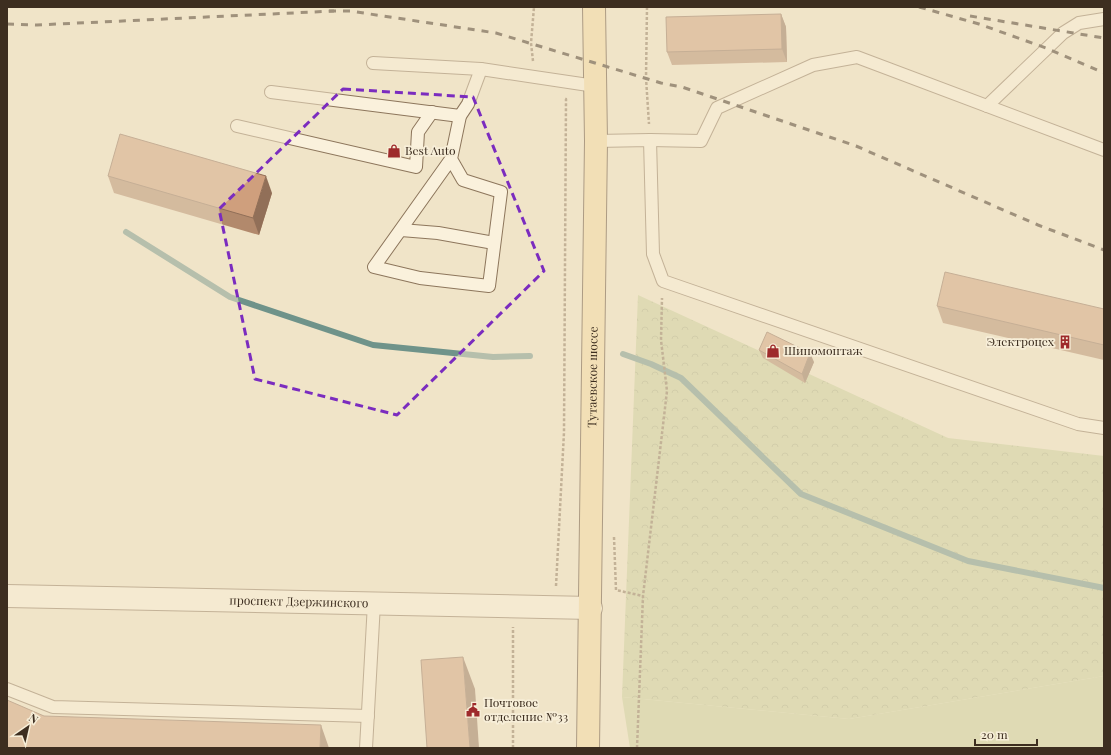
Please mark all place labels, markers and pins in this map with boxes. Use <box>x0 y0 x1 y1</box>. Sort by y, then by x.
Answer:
place label: Best Auto <box>405 142 456 158</box>
shop icon: Best Auto <box>386 143 402 159</box>
place label: Электроцех <box>987 333 1055 349</box>
building icon: Электроцех <box>1057 334 1073 350</box>
place label: Шиномонтаж <box>784 342 863 358</box>
shop icon: Шиномонтаж <box>765 343 781 359</box>
place label: Почтовое отделение №33 <box>484 694 568 724</box>
public building icon: Почтовое отделение №33 <box>465 702 481 718</box>

